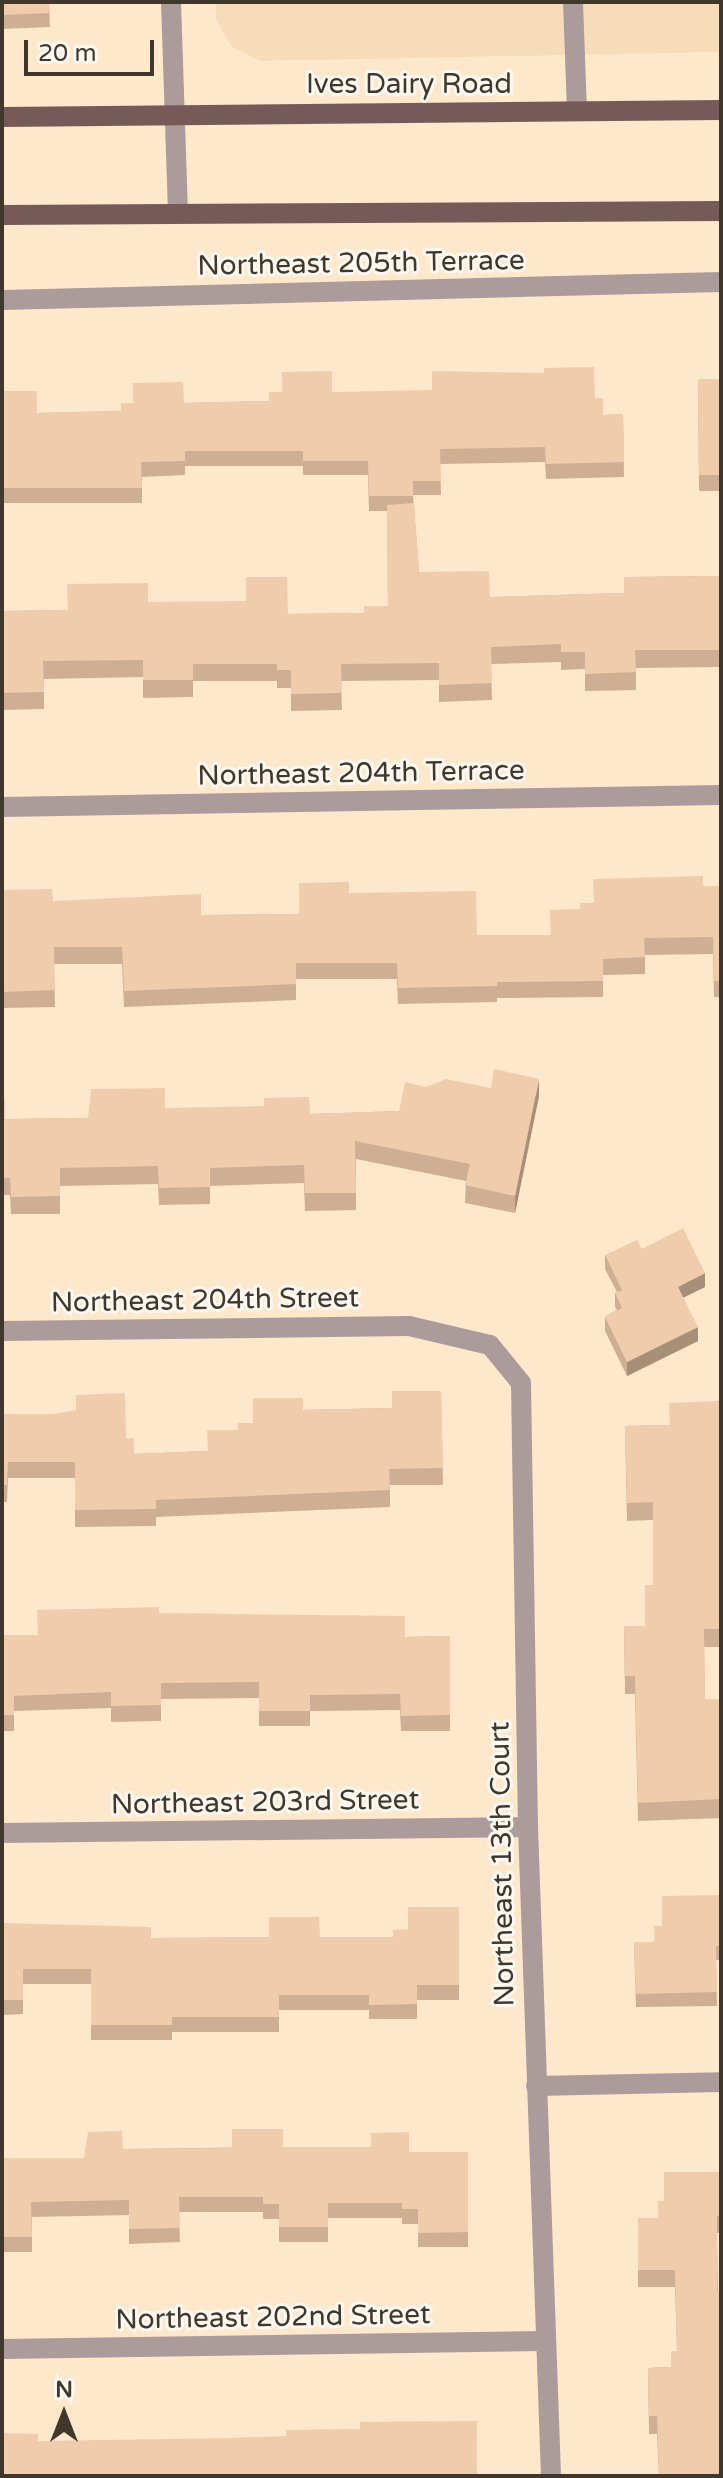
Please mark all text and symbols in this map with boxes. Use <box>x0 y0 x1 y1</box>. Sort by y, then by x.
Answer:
scale bar <box>28 24 158 74</box>
text: 20 m <box>38 39 96 68</box>
street label: Ives Dairy Road <box>306 67 512 101</box>
street label: Northeast 205th Terrace <box>197 243 525 283</box>
street label: Northeast 204th Terrace <box>197 753 525 793</box>
street label: Northeast 204th Street <box>51 1281 359 1319</box>
street label: Northeast 13th Court <box>483 1721 521 2007</box>
street label: Northeast 203rd Street <box>110 1783 420 1821</box>
street label: Northeast 202nd Street <box>115 2297 431 2337</box>
north arrow <box>24 2374 104 2454</box>
text: N <box>55 2377 73 2403</box>

